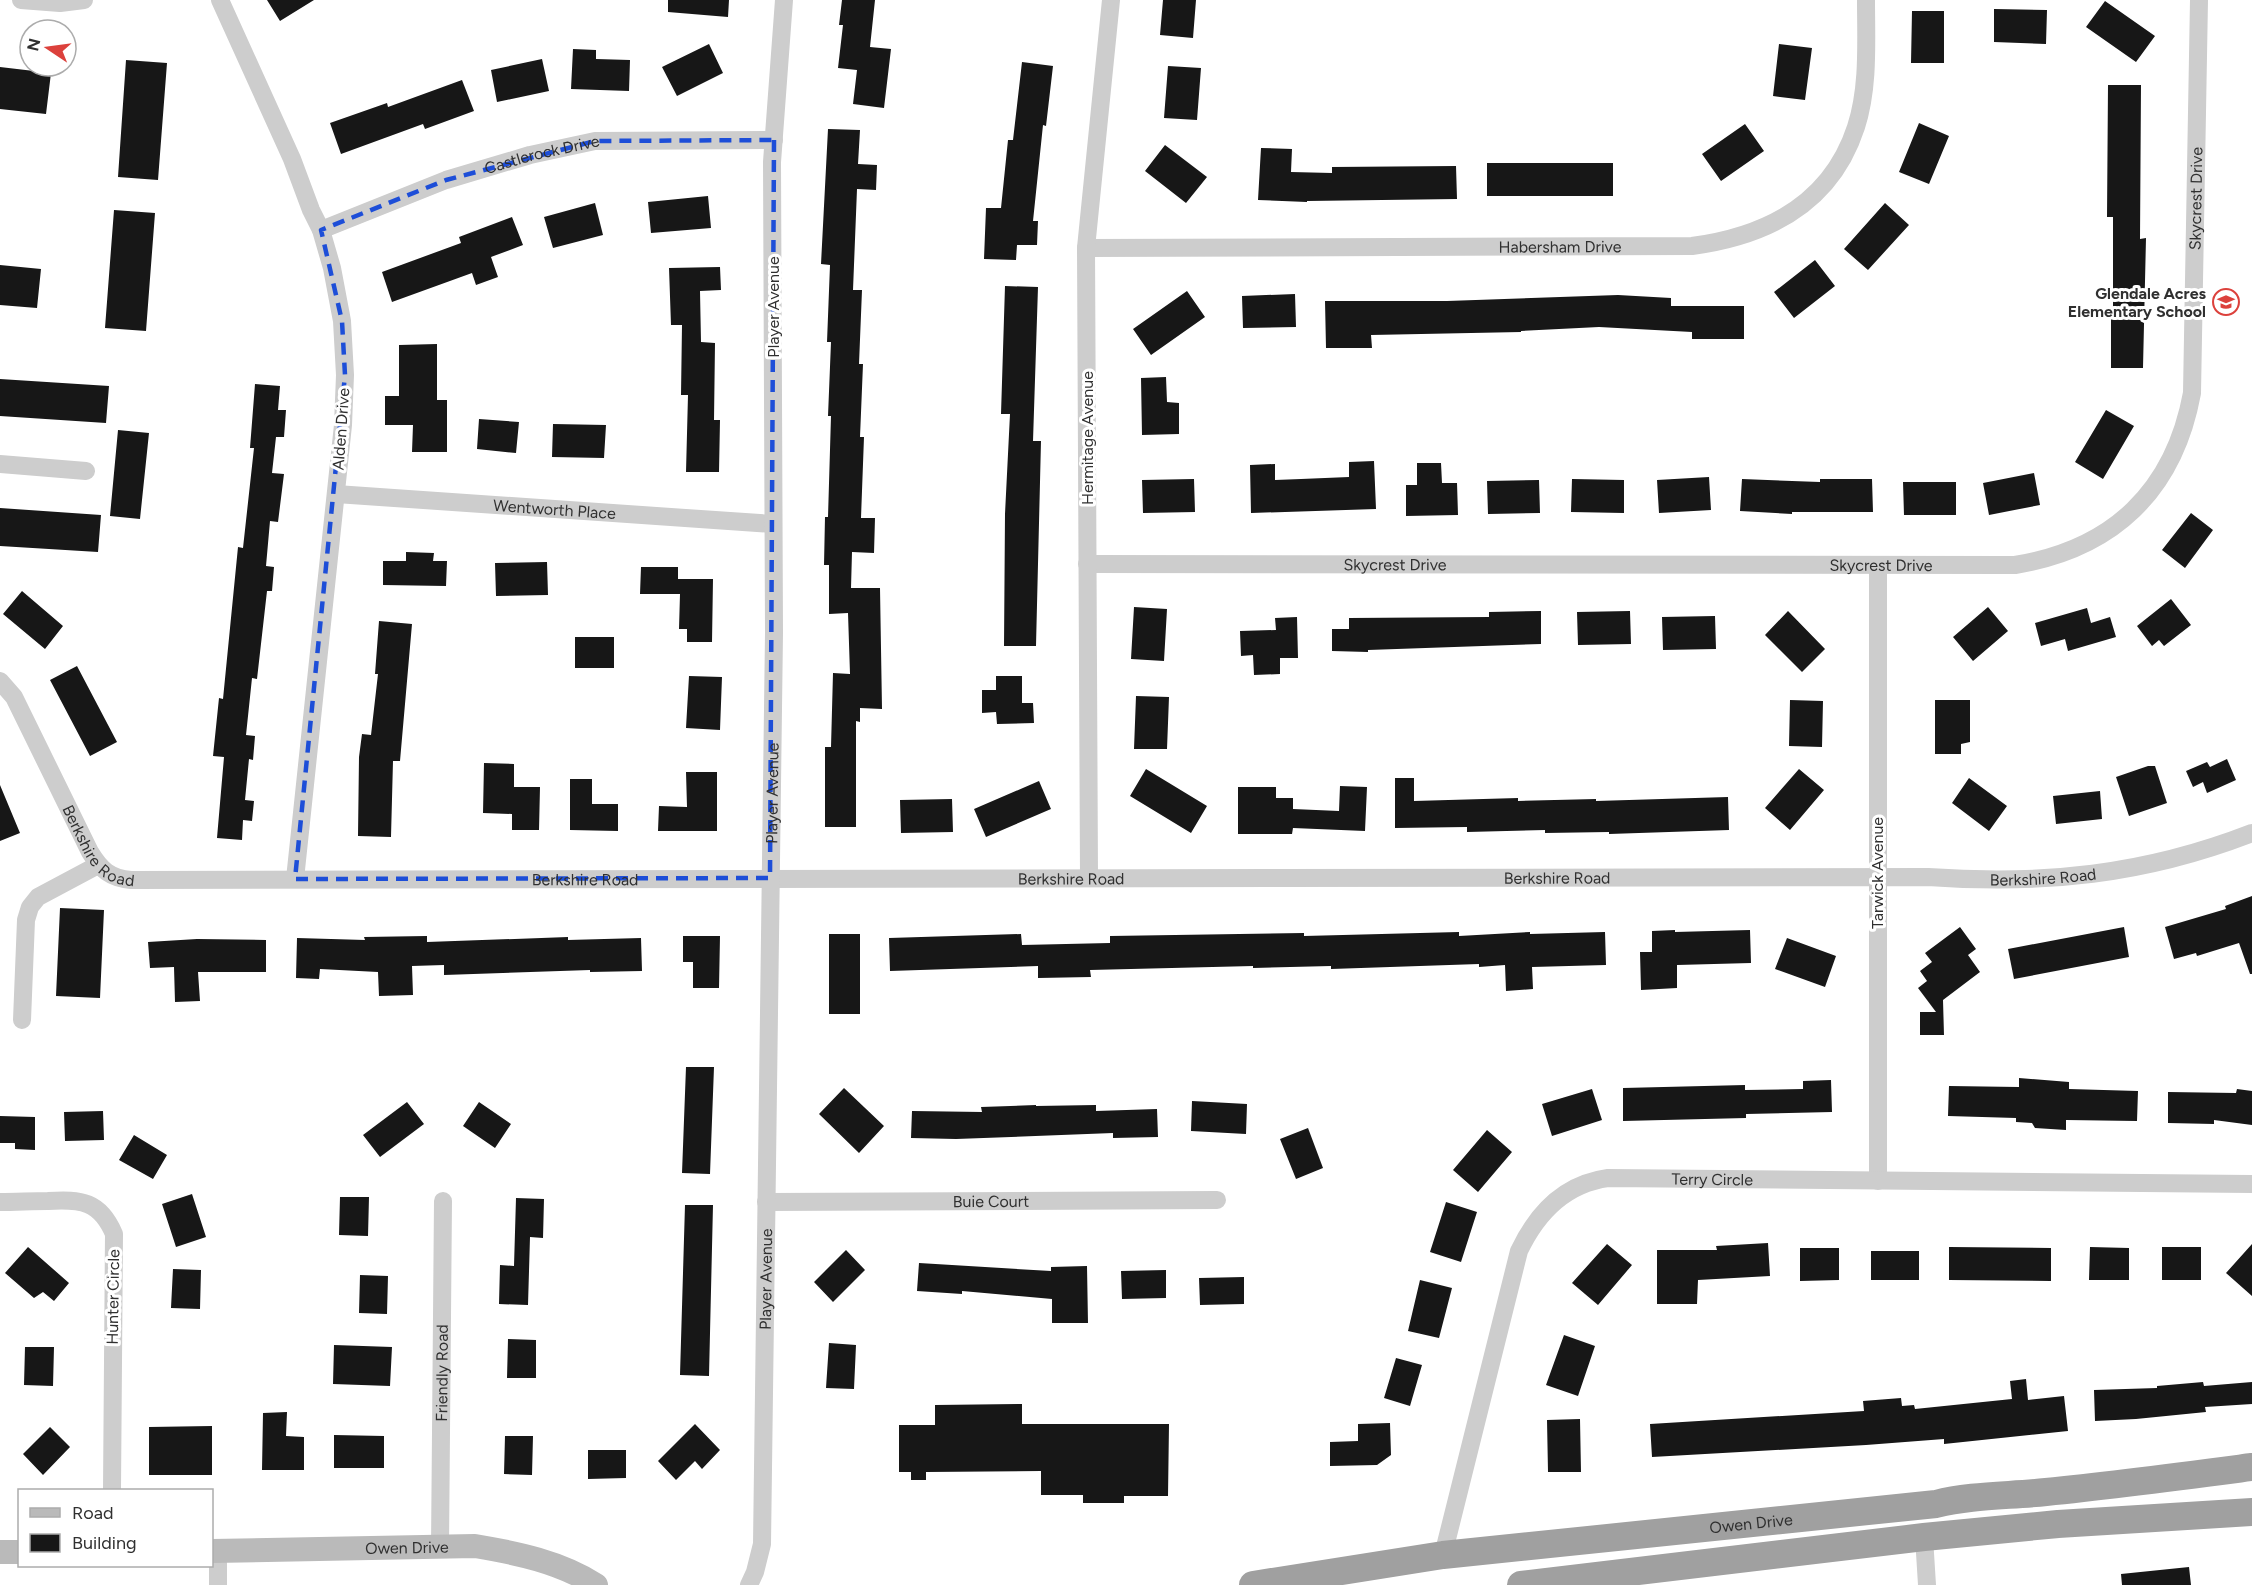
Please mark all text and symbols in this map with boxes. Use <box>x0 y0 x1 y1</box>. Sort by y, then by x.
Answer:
north arrow <box>18 18 78 78</box>
text: N <box>23 37 45 53</box>
street label: Castlerock Drive <box>482 131 601 178</box>
street label: Skycrest Drive <box>2185 147 2206 250</box>
street label: Habersham Drive <box>1498 237 1622 256</box>
street label: Player Avenue <box>764 256 783 358</box>
place label: Glendale Acres Elementary School <box>2068 284 2207 321</box>
school or university icon: Glendale Acres Elementary School <box>2211 287 2241 317</box>
street label: Hermitage Avenue <box>1078 371 1097 505</box>
street label: Alden Drive <box>329 387 353 471</box>
street label: Wentworth Place <box>493 495 617 523</box>
street label: Skycrest Drive <box>1343 555 1447 574</box>
street label: Skycrest Drive <box>1829 555 1933 574</box>
street label: Player Avenue <box>762 742 782 844</box>
street label: Berkshire Road <box>59 802 135 890</box>
street label: Tarwick Avenue <box>1868 817 1887 929</box>
street label: Berkshire Road <box>1990 864 2097 889</box>
street label: Berkshire Road <box>1504 868 1610 887</box>
street label: Berkshire Road <box>1018 869 1124 888</box>
street label: Berkshire Road <box>532 870 638 889</box>
street label: Terry Circle <box>1671 1169 1753 1189</box>
street label: Buie Court <box>953 1191 1029 1211</box>
street label: Player Avenue <box>755 1228 776 1330</box>
street label: Hunter Circle <box>103 1249 123 1345</box>
street label: Friendly Road <box>432 1324 451 1422</box>
legend <box>18 1489 213 1567</box>
text: Road <box>72 1502 113 1524</box>
street label: Owen Drive <box>1709 1509 1794 1537</box>
text: Building <box>72 1532 137 1554</box>
street label: Owen Drive <box>365 1537 449 1558</box>

